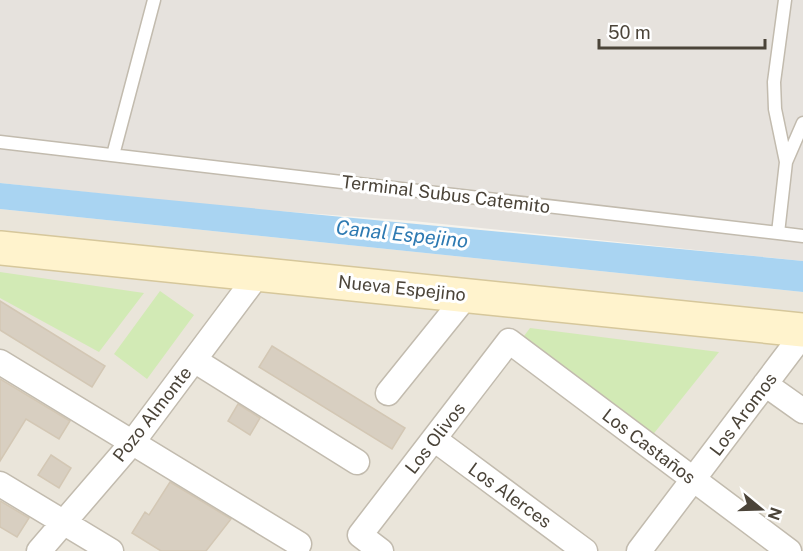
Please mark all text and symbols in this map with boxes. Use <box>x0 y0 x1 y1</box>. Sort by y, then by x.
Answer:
scale bar <box>599 12 766 50</box>
text: 50 m <box>608 22 651 43</box>
street label: Terminal Subus Catemito <box>341 171 551 217</box>
water label: Canal Espejino <box>335 215 469 253</box>
street label: Nueva Espejino <box>337 271 467 305</box>
street label: Pozo Almonte <box>108 362 196 466</box>
street label: Los Aromos <box>705 368 781 460</box>
street label: Los Olivos <box>401 398 469 478</box>
street label: Los Castaños <box>598 404 700 488</box>
street label: Los Alerces <box>464 458 556 532</box>
north arrow <box>731 479 791 539</box>
text: N <box>764 505 786 523</box>

